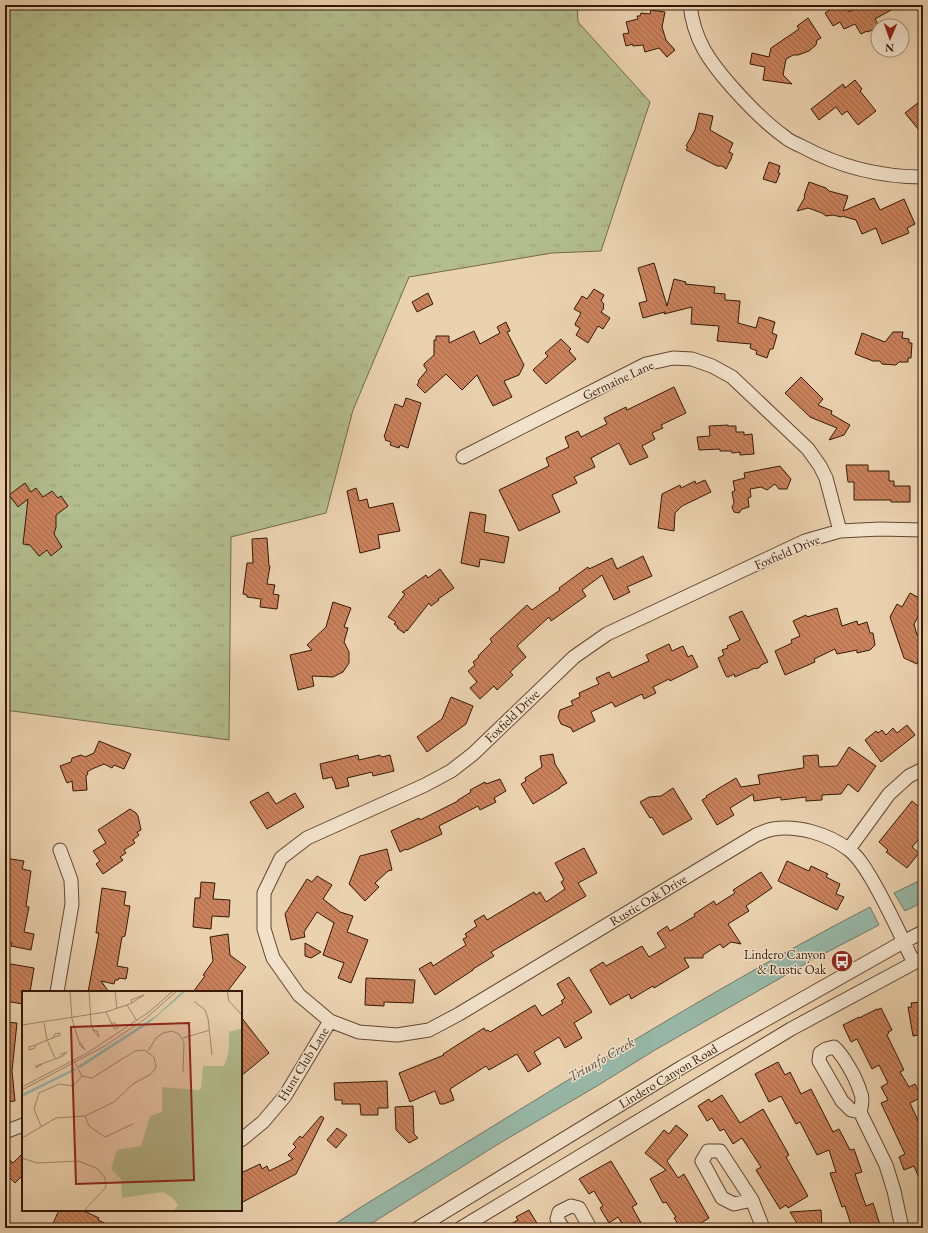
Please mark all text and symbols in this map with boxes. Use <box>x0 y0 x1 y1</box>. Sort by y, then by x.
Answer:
north arrow <box>870 18 910 58</box>
text: N <box>885 41 894 55</box>
street label: Germaine Lane <box>580 356 656 404</box>
street label: Foxfield Drive <box>752 531 822 573</box>
street label: Foxfield Drive <box>481 686 543 746</box>
street label: Rustic Oak Drive <box>606 870 690 930</box>
place label: Lindero Canyon & Rustic Oak <box>744 946 827 978</box>
bus stop icon: Lindero Canyon & Rustic Oak <box>829 948 855 974</box>
inset map <box>22 991 242 1211</box>
street label: Hunt Club Lane <box>273 1024 333 1104</box>
water label: Triunfo Creek <box>565 1032 638 1085</box>
street label: Lindero Canyon Road <box>616 1040 721 1112</box>

